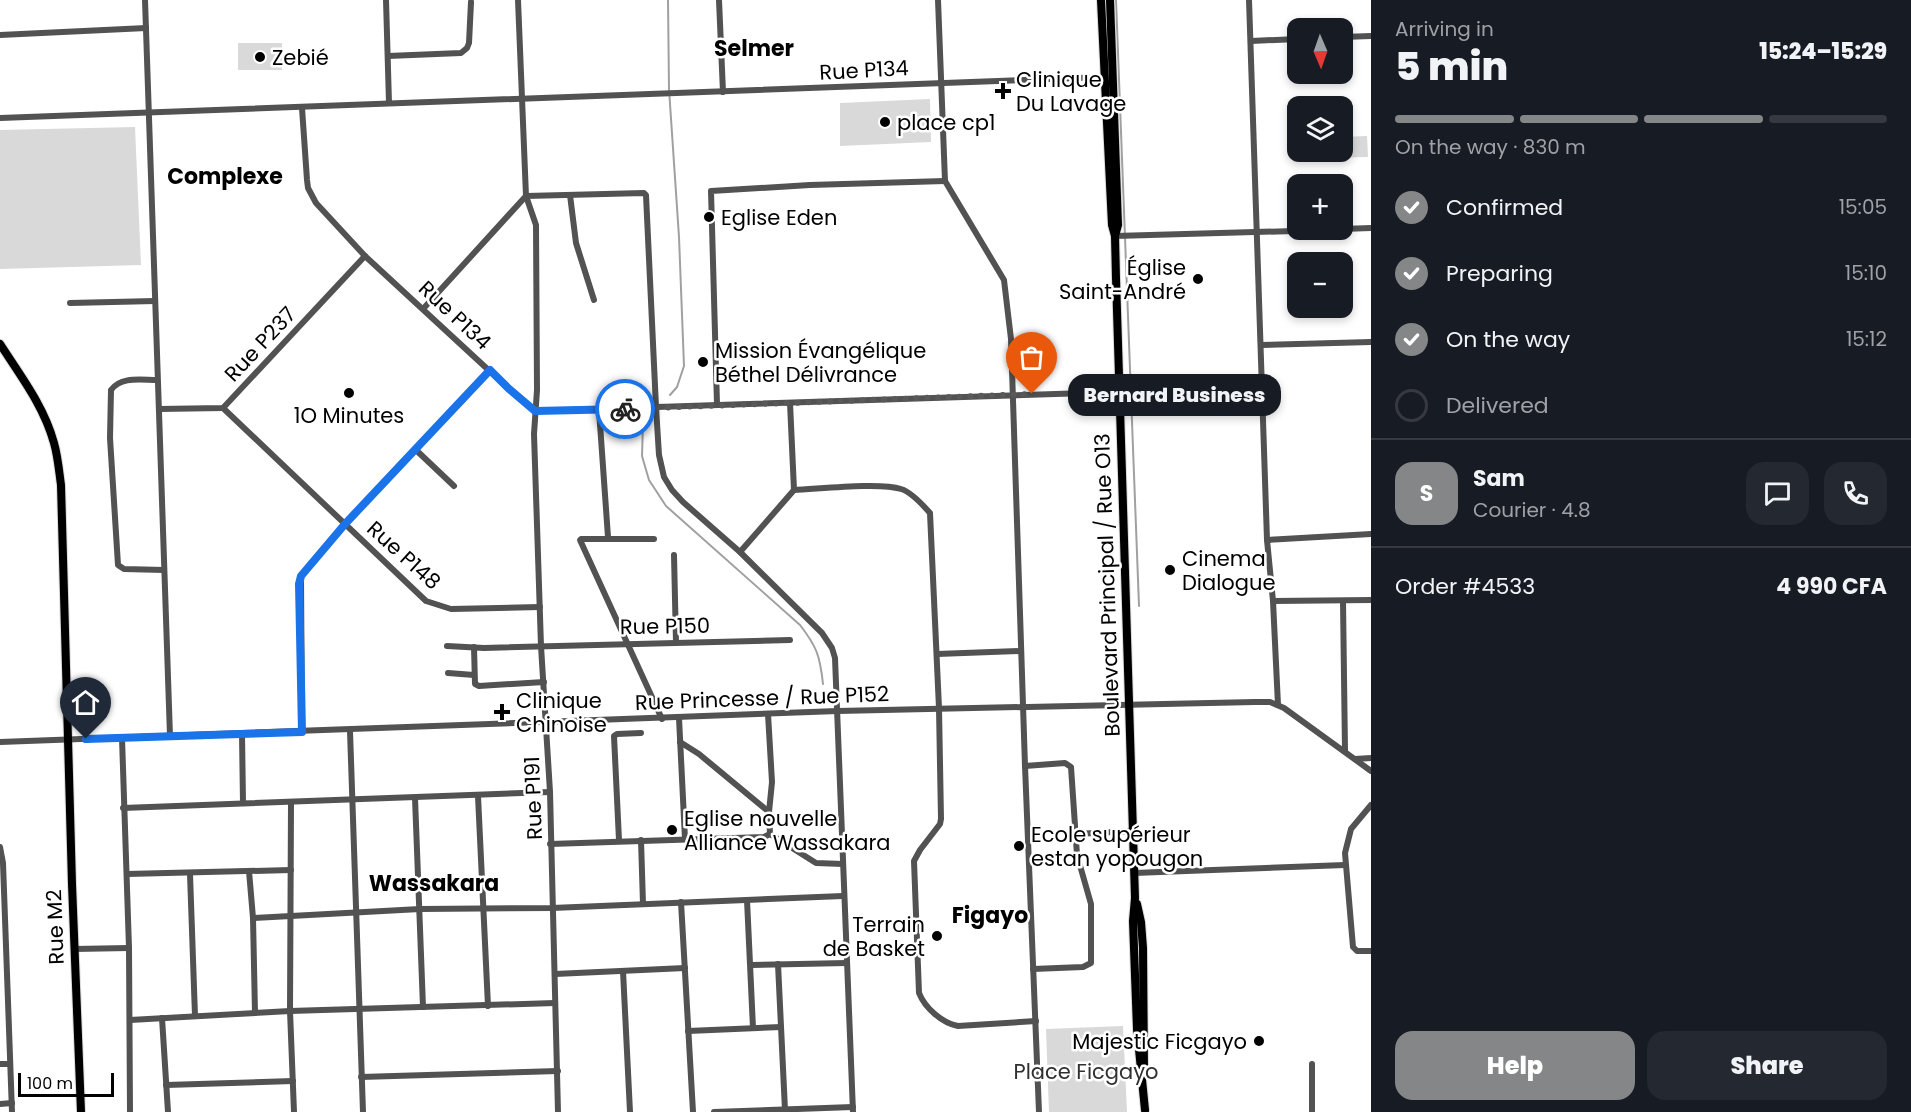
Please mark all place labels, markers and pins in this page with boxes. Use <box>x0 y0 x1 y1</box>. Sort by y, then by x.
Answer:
place label: Zebié <box>272 43 329 72</box>
marker: Zebié <box>253 50 267 64</box>
place label: Clinique Du Lavage <box>1016 65 1126 118</box>
marker: Clinique Du Lavage <box>994 82 1012 100</box>
place label: place cp1 <box>897 108 996 137</box>
marker: place cp1 <box>878 115 892 129</box>
place label: Eglise Eden <box>721 203 837 232</box>
marker: Eglise Eden <box>702 210 716 224</box>
place label: Église Saint-André <box>1059 253 1186 306</box>
marker: Église Saint-André <box>1191 272 1205 286</box>
pin <box>1006 332 1057 394</box>
place label: Mission Évangélique Béthel Délivrance <box>715 336 926 389</box>
marker: Mission Évangélique Béthel Délivrance <box>696 355 710 369</box>
callout: Bernard Business <box>1068 373 1281 415</box>
marker: 1O Minutes <box>342 386 356 400</box>
place label: 1O Minutes <box>294 401 404 430</box>
place label: Cinema Dialogue <box>1182 544 1275 597</box>
marker: Cinema Dialogue <box>1163 563 1177 577</box>
pin <box>60 677 111 739</box>
place label: Clinique Chinoise <box>516 686 607 739</box>
marker: Clinique Chinoise <box>493 703 511 721</box>
place label: Eglise nouvelle Alliance Wassakara <box>684 804 891 857</box>
place label: Ecole supérieur estan yopougon <box>1031 820 1203 873</box>
marker: Eglise nouvelle Alliance Wassakara <box>665 823 679 837</box>
marker: Ecole supérieur estan yopougon <box>1012 839 1026 853</box>
place label: Terrain de Basket <box>823 910 925 963</box>
marker: Terrain de Basket <box>930 929 944 943</box>
place label: Majestic Ficgayo <box>1072 1027 1247 1056</box>
marker: Majestic Ficgayo <box>1252 1034 1266 1048</box>

